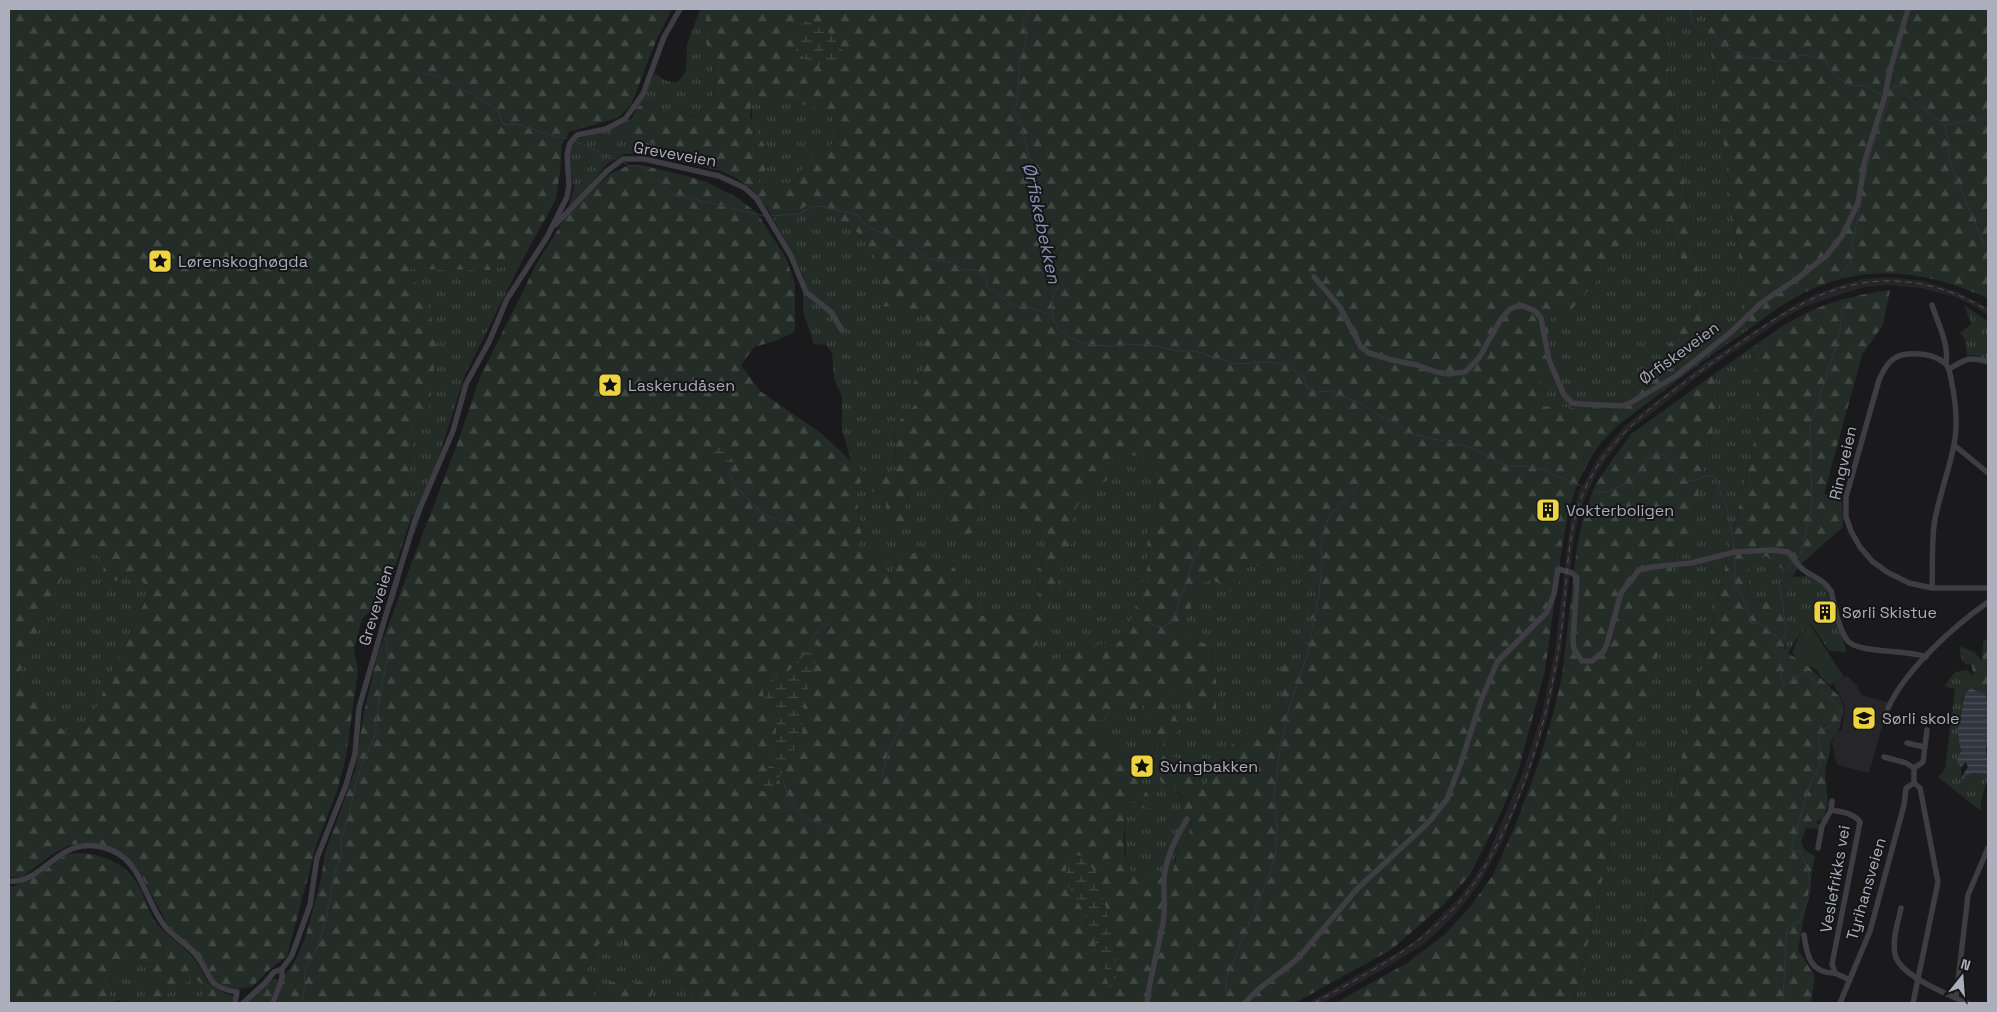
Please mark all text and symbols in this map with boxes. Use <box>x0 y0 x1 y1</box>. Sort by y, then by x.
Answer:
street label: Greveveien <box>632 136 718 172</box>
water label: Ørfiskebekken <box>1018 160 1066 286</box>
place icon: Lørenskoghøgda <box>147 248 173 274</box>
place label: Lørenskoghøgda <box>178 251 308 272</box>
street label: Ørfiskeveien <box>1635 317 1723 389</box>
place icon: Laskerudåsen <box>597 372 623 398</box>
place label: Laskerudåsen <box>628 375 735 396</box>
street label: Ringveien <box>1824 424 1862 502</box>
building icon: Vokterboligen <box>1535 497 1561 523</box>
place label: Vokterboligen <box>1566 500 1674 521</box>
street label: Greveveien <box>354 562 398 648</box>
building icon: Sørli Skistue <box>1812 599 1838 625</box>
place label: Sørli Skistue <box>1842 602 1937 623</box>
school or university icon: Sørli skole <box>1851 705 1877 731</box>
place label: Sørli skole <box>1882 708 1960 729</box>
place icon: Svingbakken <box>1129 753 1155 779</box>
place label: Svingbakken <box>1160 756 1258 777</box>
street label: Veslefrikks vei <box>1815 824 1855 934</box>
street label: Tyrihansveien <box>1841 835 1891 943</box>
north arrow <box>1937 952 1987 1002</box>
text: N <box>1959 955 1973 975</box>

